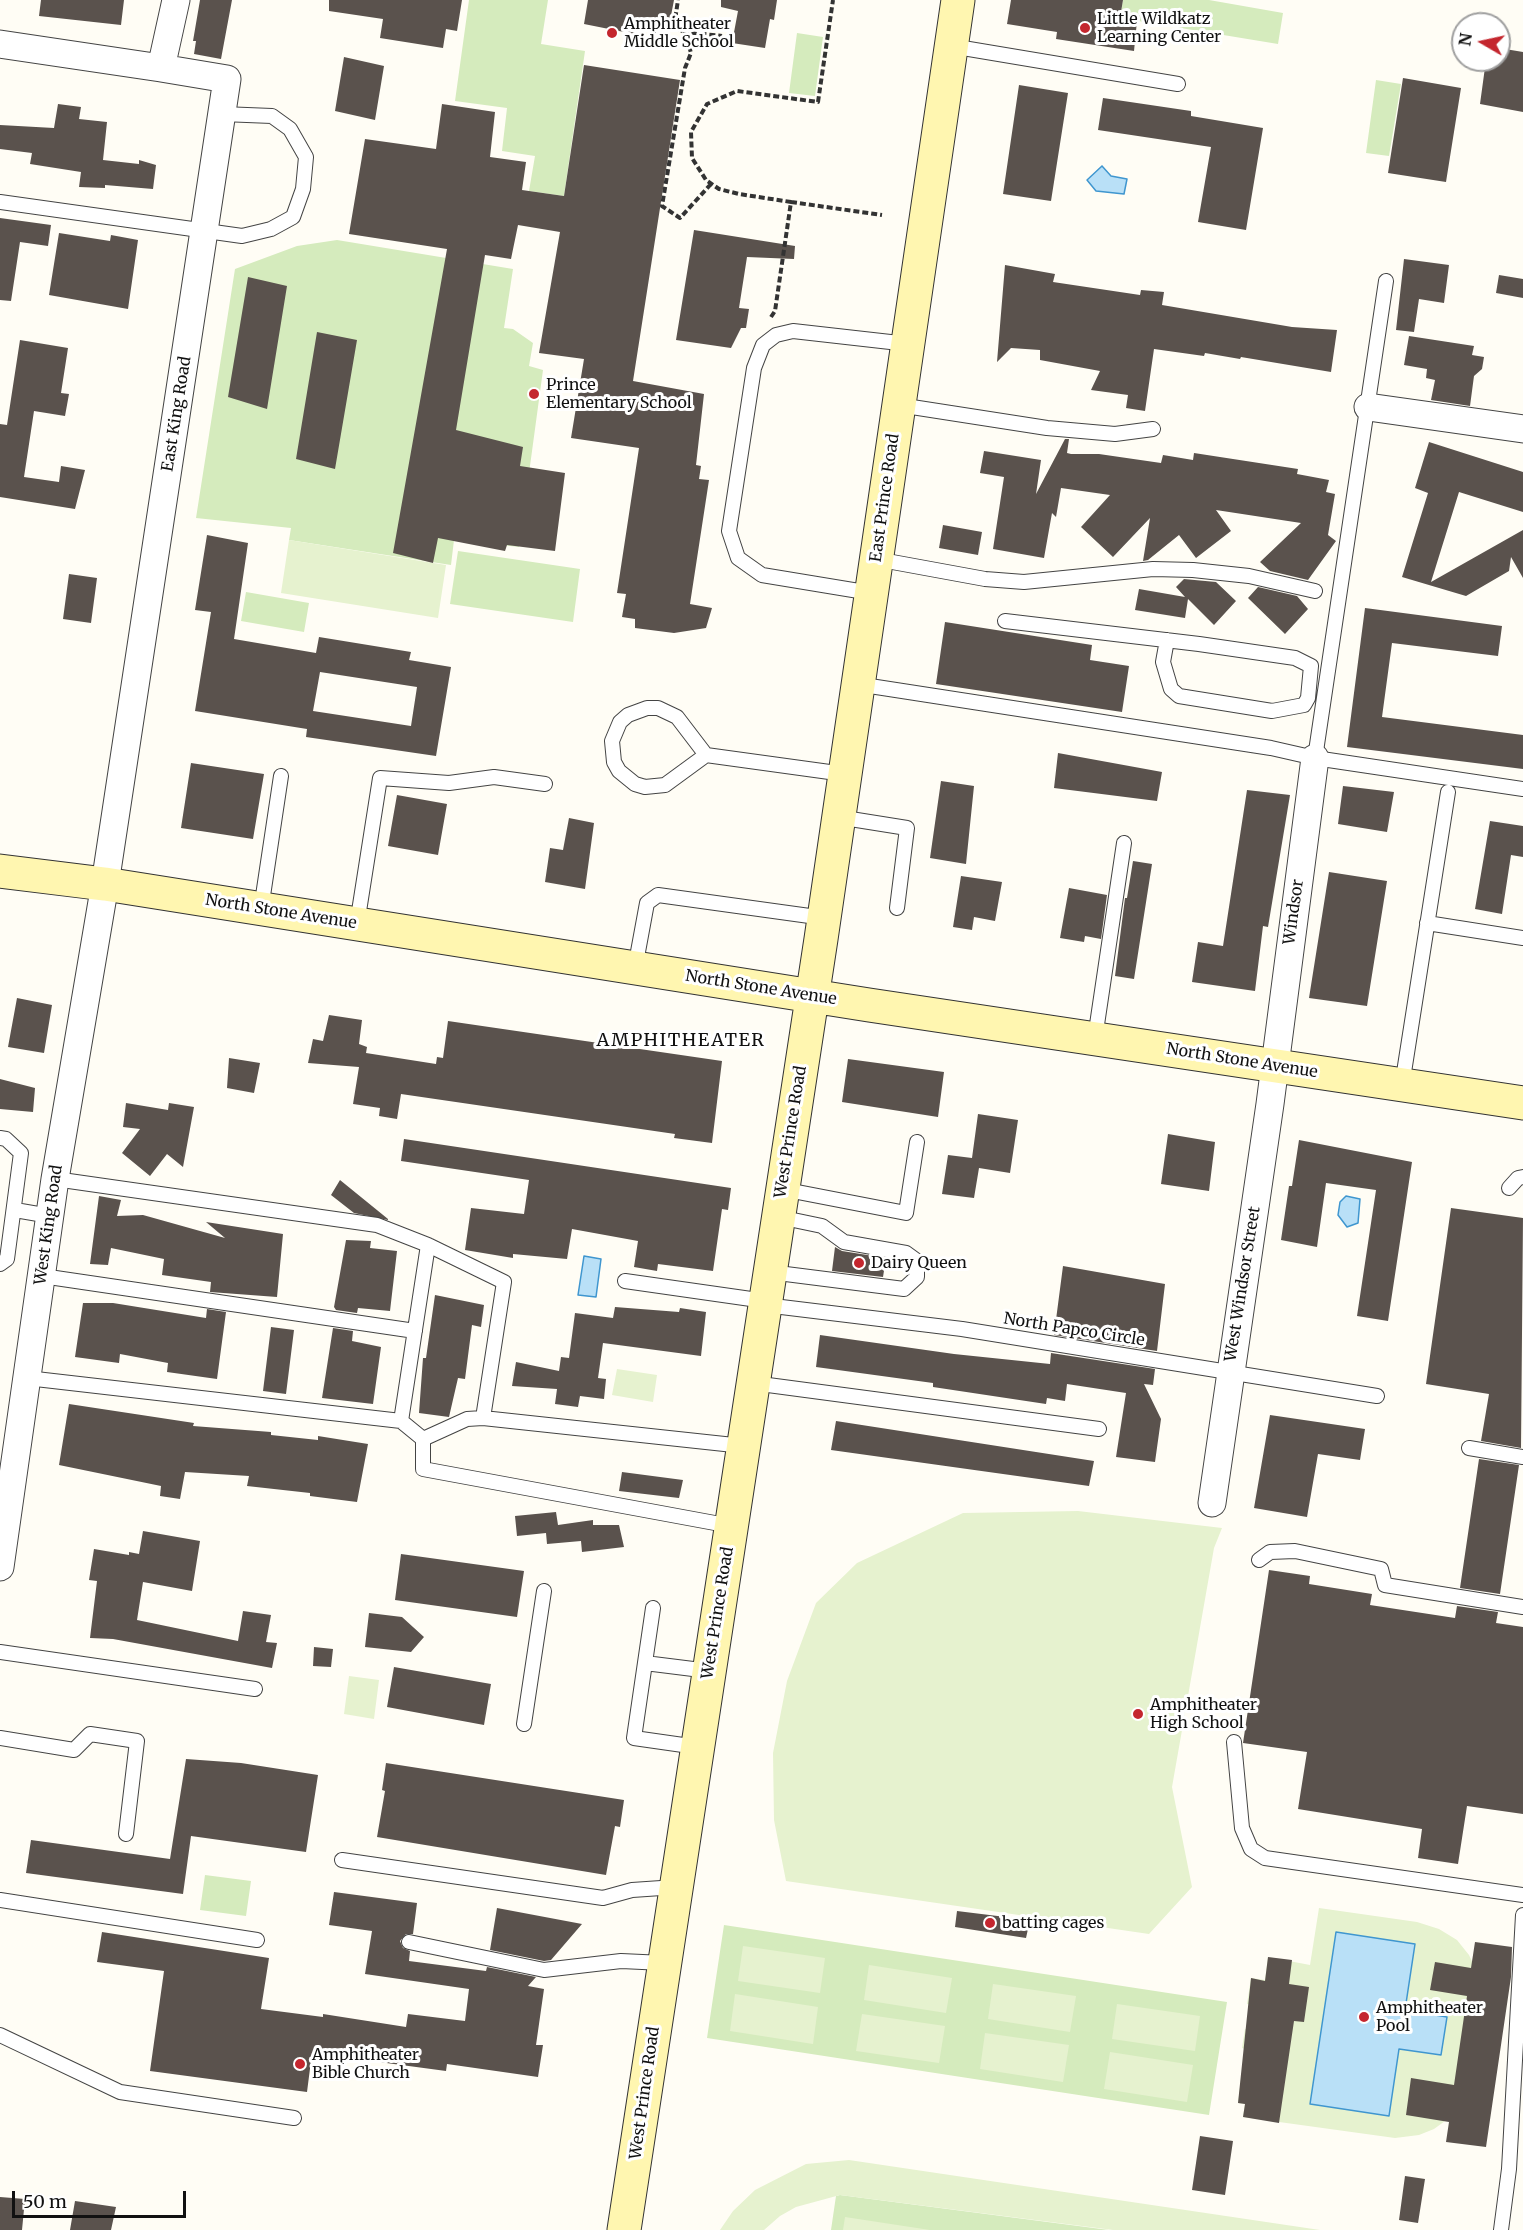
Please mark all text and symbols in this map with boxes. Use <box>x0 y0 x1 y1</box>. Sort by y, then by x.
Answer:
place label: Little Wildkatz Learning Center <box>1097 9 1221 47</box>
north arrow <box>1451 12 1511 72</box>
place label: Amphitheater Middle School <box>624 14 734 52</box>
marker: Little Wildkatz Learning Center <box>1078 21 1092 35</box>
marker: Amphitheater Middle School <box>605 26 619 40</box>
text: N <box>1454 32 1476 47</box>
street label: East King Road <box>158 355 196 473</box>
place label: Prince Elementary School <box>546 375 692 413</box>
marker: Prince Elementary School <box>527 387 541 401</box>
street label: East Prince Road <box>866 433 904 563</box>
street label: Windsor <box>1280 878 1308 946</box>
street label: North Stone Avenue <box>204 891 358 933</box>
street label: North Stone Avenue <box>684 967 838 1009</box>
district label: AMPHITHEATER <box>597 1030 765 1052</box>
street label: North Stone Avenue <box>1165 1040 1319 1082</box>
street label: West Prince Road <box>771 1064 811 1200</box>
street label: West King Road <box>31 1164 67 1286</box>
street label: West Windsor Street <box>1221 1205 1265 1363</box>
place label: Dairy Queen <box>871 1253 967 1273</box>
marker: Dairy Queen <box>852 1256 866 1270</box>
street label: North Papco Circle <box>1002 1309 1146 1351</box>
street label: West Prince Road <box>698 1545 738 1681</box>
place label: Amphitheater High School <box>1150 1695 1257 1733</box>
marker: Amphitheater High School <box>1131 1707 1145 1721</box>
place label: batting cages <box>1002 1913 1104 1933</box>
marker: batting cages <box>983 1916 997 1930</box>
place label: Amphitheater Pool <box>1376 1998 1483 2036</box>
marker: Amphitheater Pool <box>1357 2010 1371 2024</box>
street label: West Prince Road <box>626 2025 664 2161</box>
place label: Amphitheater Bible Church <box>312 2045 419 2083</box>
marker: Amphitheater Bible Church <box>293 2057 307 2071</box>
scale bar <box>15 2179 189 2217</box>
text: 50 m <box>23 2190 67 2213</box>

